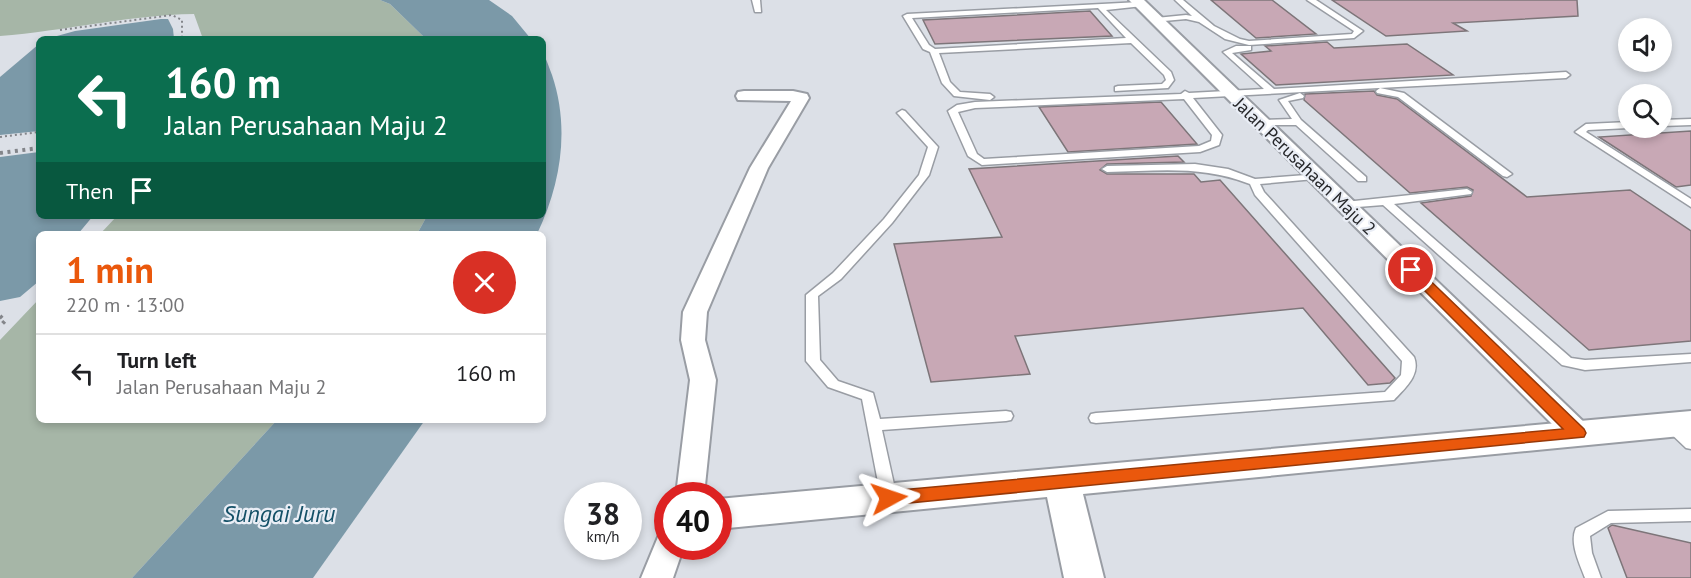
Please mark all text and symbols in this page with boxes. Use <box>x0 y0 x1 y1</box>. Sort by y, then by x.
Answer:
map controls <box>1618 18 1672 138</box>
button: sound <box>1618 18 1672 72</box>
text: 160 m <box>165 55 281 110</box>
icon: left <box>66 60 144 138</box>
button: search <box>1618 84 1672 138</box>
street label: Jalan Perusahaan Maju 2 <box>1228 92 1381 240</box>
text: Jalan Perusahaan Maju 2 <box>165 108 448 142</box>
icon: arrive <box>125 174 158 207</box>
text: Then <box>66 177 113 205</box>
pin <box>1385 244 1436 295</box>
text: 1 min <box>66 246 154 293</box>
button: close <box>453 251 516 314</box>
icon: arrive <box>1394 253 1427 286</box>
text: 220 m · 13:00 <box>66 292 184 318</box>
text: Turn left <box>117 346 197 374</box>
icon: left <box>66 357 99 390</box>
text: 160 m <box>456 359 516 387</box>
text: Jalan Perusahaan Maju 2 <box>117 374 326 400</box>
position arrow <box>857 466 921 530</box>
speed limit sign: 40 <box>654 482 732 560</box>
text: 38 <box>586 494 620 533</box>
water label: Sungai Juru <box>223 498 335 529</box>
text: km/h <box>587 527 619 546</box>

